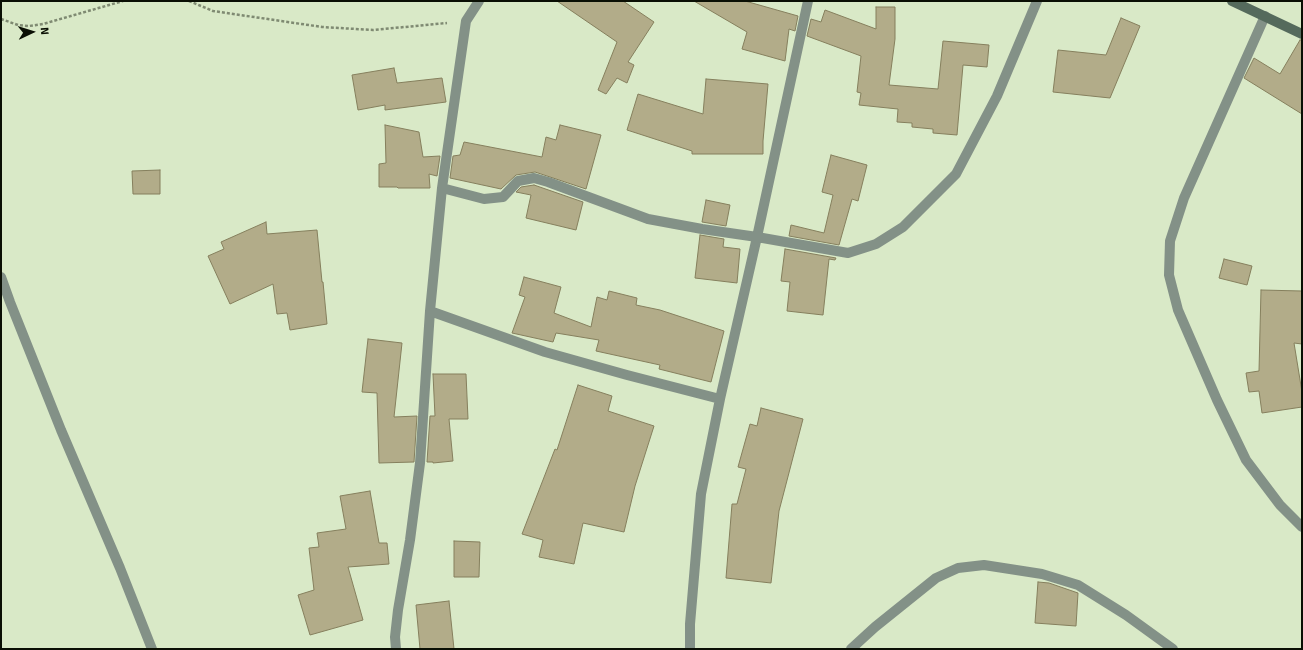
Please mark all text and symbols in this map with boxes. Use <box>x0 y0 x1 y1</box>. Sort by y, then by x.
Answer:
north arrow <box>12 12 52 52</box>
text: N <box>38 27 51 35</box>

